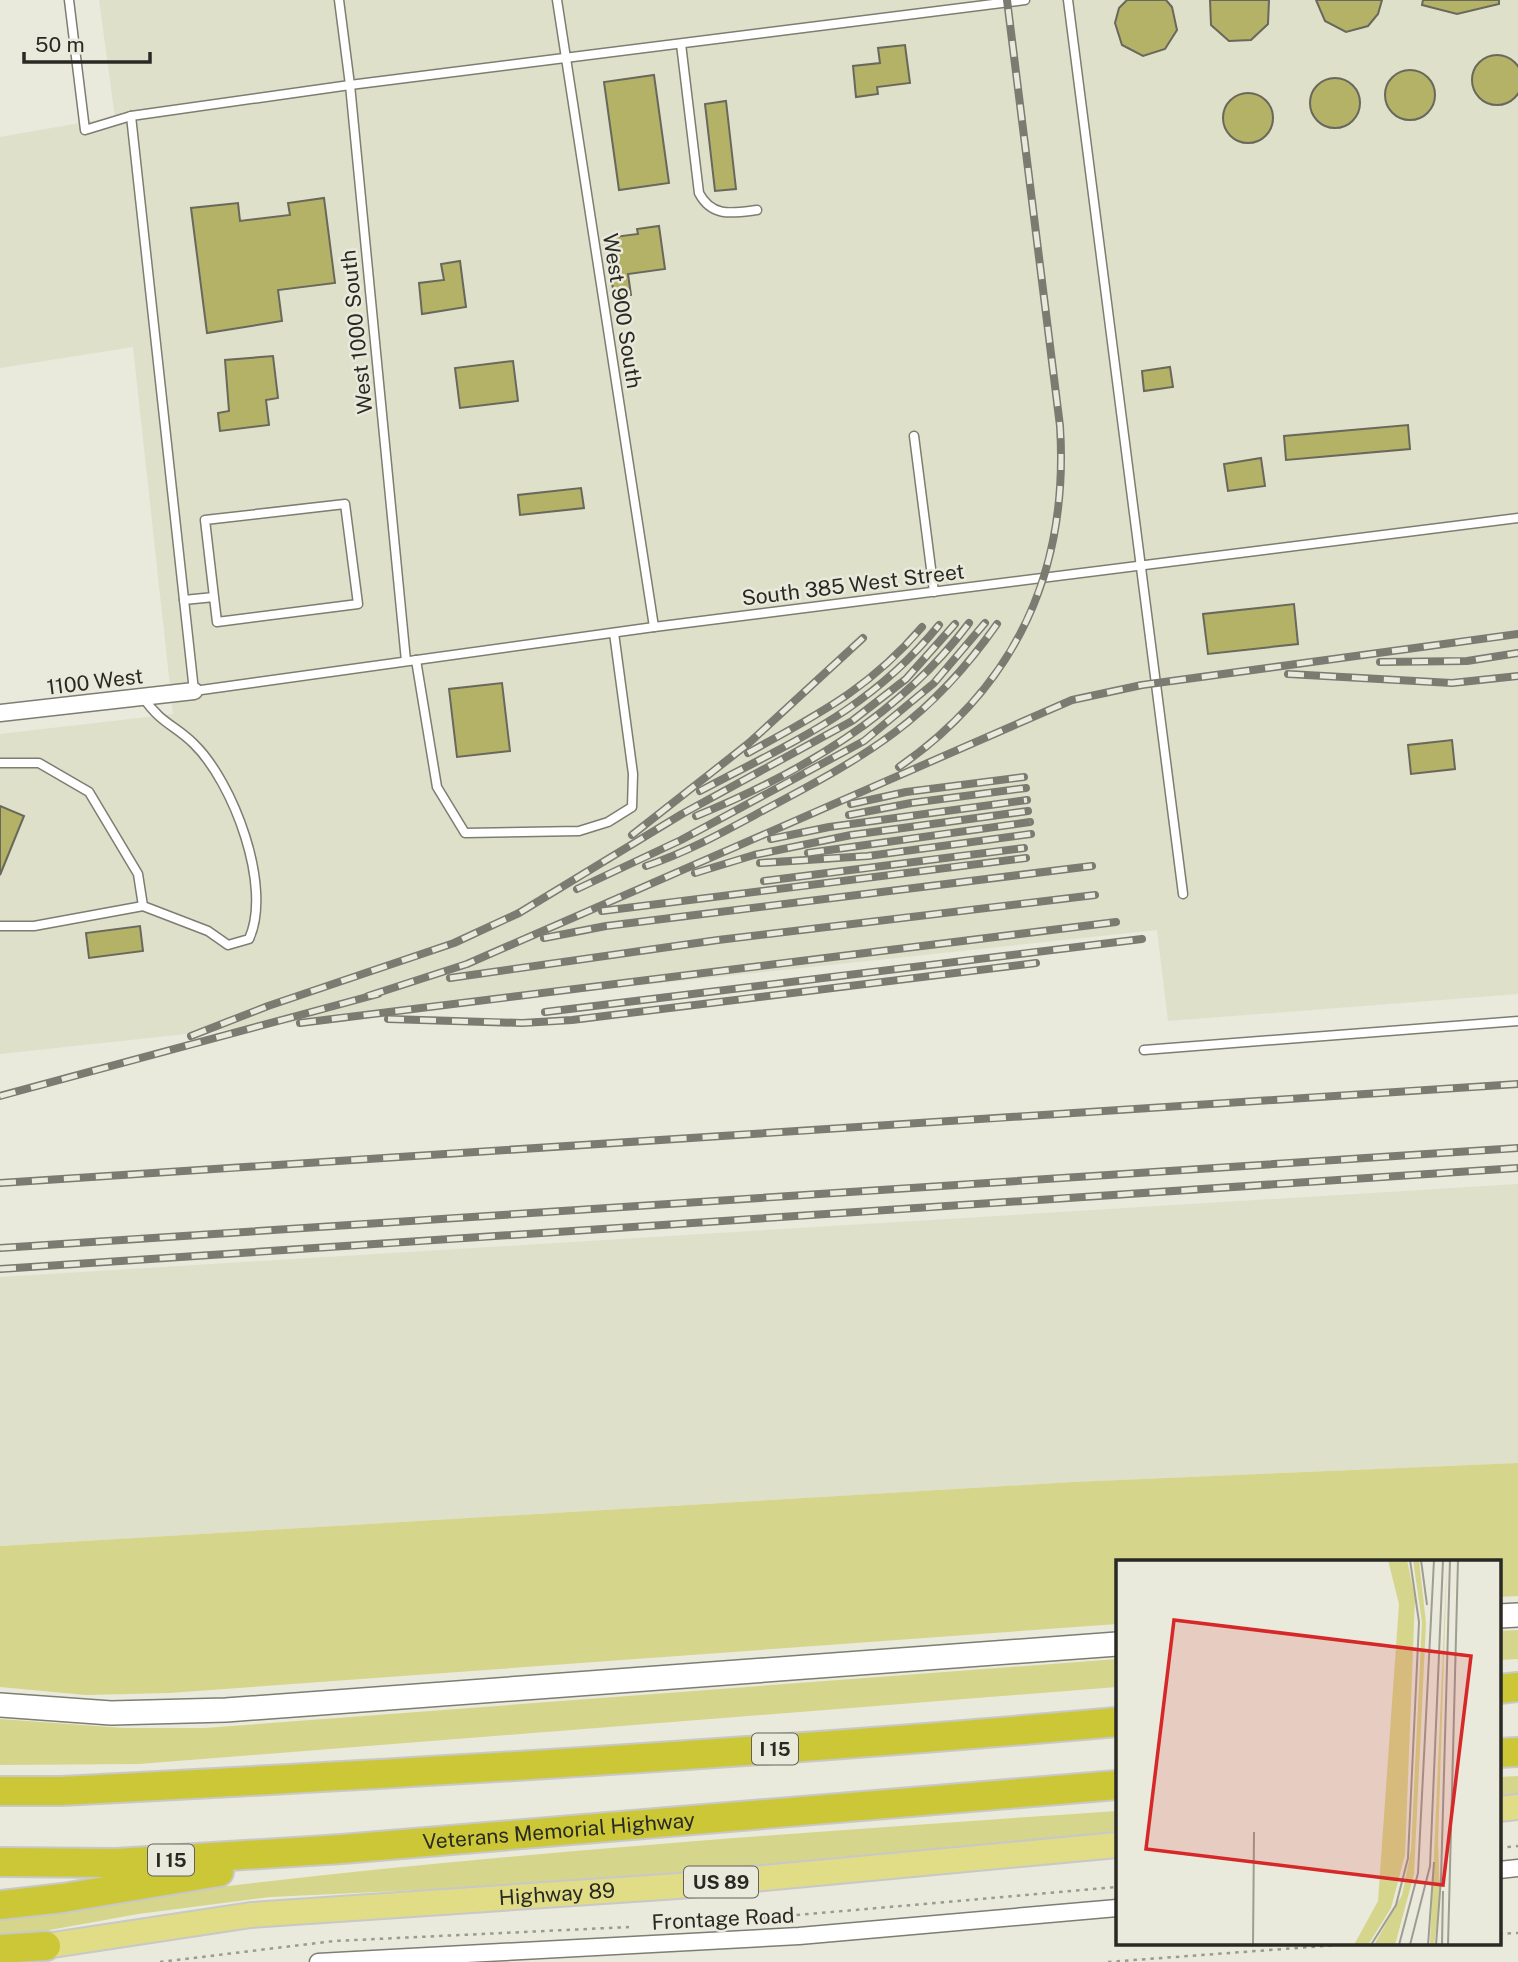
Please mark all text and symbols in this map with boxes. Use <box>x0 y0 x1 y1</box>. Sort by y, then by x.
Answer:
scale bar <box>24 21 150 65</box>
text: 50 m <box>35 32 85 57</box>
street label: West 900 South <box>598 232 647 390</box>
street label: West 1000 South <box>335 249 378 415</box>
street label: South 385 West Street <box>740 558 966 611</box>
street label: 1100 West <box>45 663 144 700</box>
inset map <box>1116 1560 1500 1944</box>
road number: I 15 <box>752 1734 798 1764</box>
street label: Veterans Memorial Highway <box>422 1807 696 1854</box>
road number: I 15 <box>148 1844 194 1876</box>
road number: US 89 <box>684 1866 758 1898</box>
street label: Highway 89 <box>498 1877 616 1910</box>
street label: Frontage Road <box>651 1902 795 1935</box>

